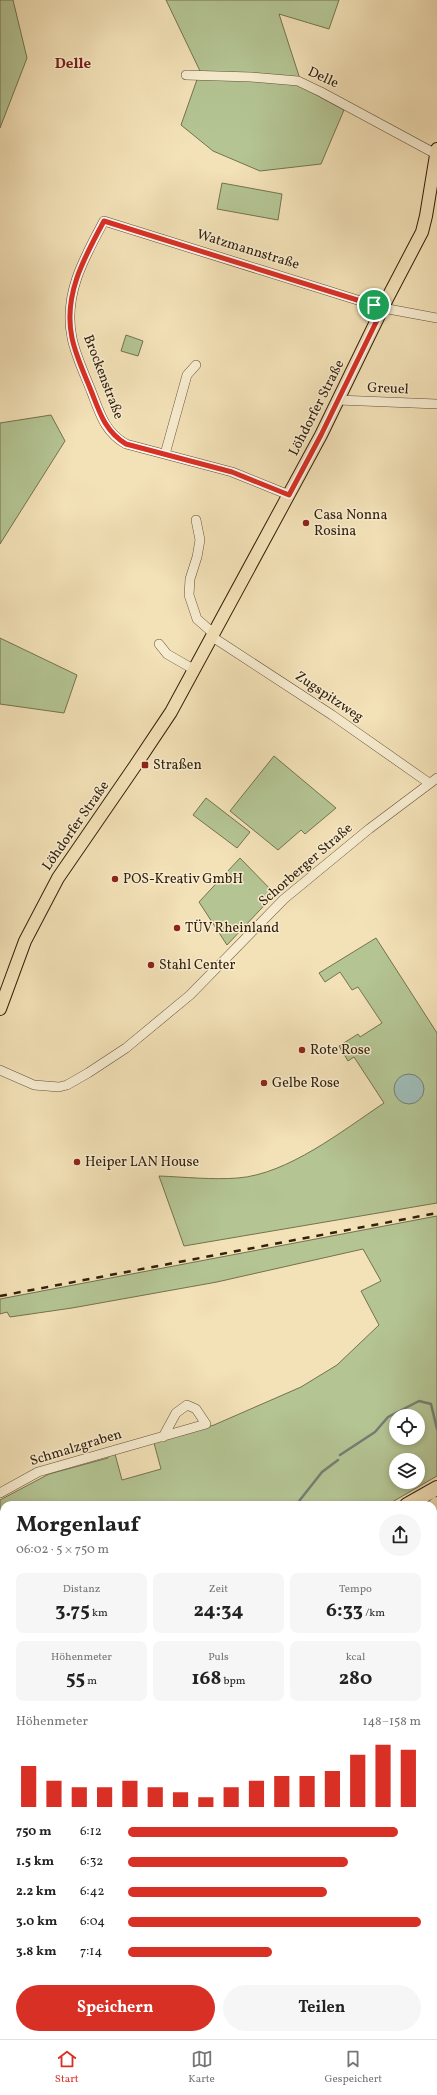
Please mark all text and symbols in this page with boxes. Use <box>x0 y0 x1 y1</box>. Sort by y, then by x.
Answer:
district label: Delle <box>55 54 92 75</box>
street label: Delle <box>305 63 342 93</box>
street label: Watzmannstraße <box>194 225 302 275</box>
pin <box>357 288 391 322</box>
icon: arrive <box>363 294 385 316</box>
street label: Brockenstraße <box>78 332 128 422</box>
street label: Löhdorfer Straße <box>285 356 350 459</box>
street label: Greuel <box>367 378 409 400</box>
place label: Casa Nonna Rosina <box>314 506 387 541</box>
marker: Casa Nonna Rosina <box>301 518 311 528</box>
street label: Zugspitzweg <box>291 667 367 727</box>
place label: Straßen <box>153 756 202 775</box>
marker: Straßen <box>140 760 150 770</box>
street label: Löhdorfer Straße <box>38 777 114 875</box>
street label: Schorberger Straße <box>255 819 357 911</box>
place label: POS-Kreativ GmbH <box>123 870 243 889</box>
marker: POS-Kreativ GmbH <box>110 874 120 884</box>
place label: TÜV Rheinland <box>185 919 279 938</box>
marker: TÜV Rheinland <box>172 923 182 933</box>
place label: Stahl Center <box>159 956 235 975</box>
marker: Stahl Center <box>146 960 156 970</box>
place label: Rote Rose <box>310 1041 371 1060</box>
marker: Rote Rose <box>297 1045 307 1055</box>
place label: Gelbe Rose <box>272 1074 340 1093</box>
marker: Gelbe Rose <box>259 1078 269 1088</box>
place label: Heiper LAN House <box>85 1153 199 1172</box>
marker: Heiper LAN House <box>72 1157 82 1167</box>
map controls <box>389 1409 425 1489</box>
button: locate <box>389 1409 425 1445</box>
street label: Schmalzgraben <box>28 1425 124 1471</box>
button: layers <box>389 1453 425 1489</box>
text: Morgenlauf <box>16 1510 139 1541</box>
button: share <box>379 1514 421 1556</box>
text: 06:02 · 5 × 750 m <box>16 1541 109 1559</box>
text: Distanz <box>63 1582 100 1597</box>
text: Zeit <box>209 1582 228 1597</box>
text: Tempo <box>339 1582 372 1597</box>
text: 3.75 <box>55 1597 90 1625</box>
text: 24:34 <box>193 1597 244 1625</box>
text: 6:33 <box>326 1597 363 1625</box>
text: km <box>90 1606 108 1621</box>
text: /km <box>363 1606 385 1621</box>
text: Höhenmeter <box>51 1650 112 1665</box>
text: Puls <box>208 1650 229 1665</box>
text: kcal <box>346 1650 365 1665</box>
text: 55 <box>66 1665 85 1693</box>
text: 168 <box>191 1665 221 1693</box>
text: 280 <box>339 1665 372 1693</box>
text: m <box>85 1674 97 1689</box>
text: bpm <box>221 1674 246 1689</box>
text: Höhenmeter <box>16 1713 88 1731</box>
text: 148–158 m <box>362 1713 421 1731</box>
text: 750 m <box>16 1823 52 1841</box>
text: 6:12 <box>80 1823 102 1841</box>
text: 1.5 km <box>16 1853 54 1871</box>
text: 6:32 <box>80 1853 103 1871</box>
text: 2.2 km <box>16 1883 56 1901</box>
text: 6:42 <box>80 1883 104 1901</box>
text: 3.0 km <box>16 1913 57 1931</box>
text: 6:04 <box>80 1913 105 1931</box>
text: 3.8 km <box>16 1943 56 1961</box>
text: 7:14 <box>80 1943 102 1961</box>
button: Speichern <box>16 1985 215 2031</box>
button: Teilen <box>223 1985 421 2031</box>
tab: Start <box>55 2048 79 2087</box>
tab: Karte <box>188 2048 215 2087</box>
tab: Gespeichert <box>324 2048 382 2087</box>

